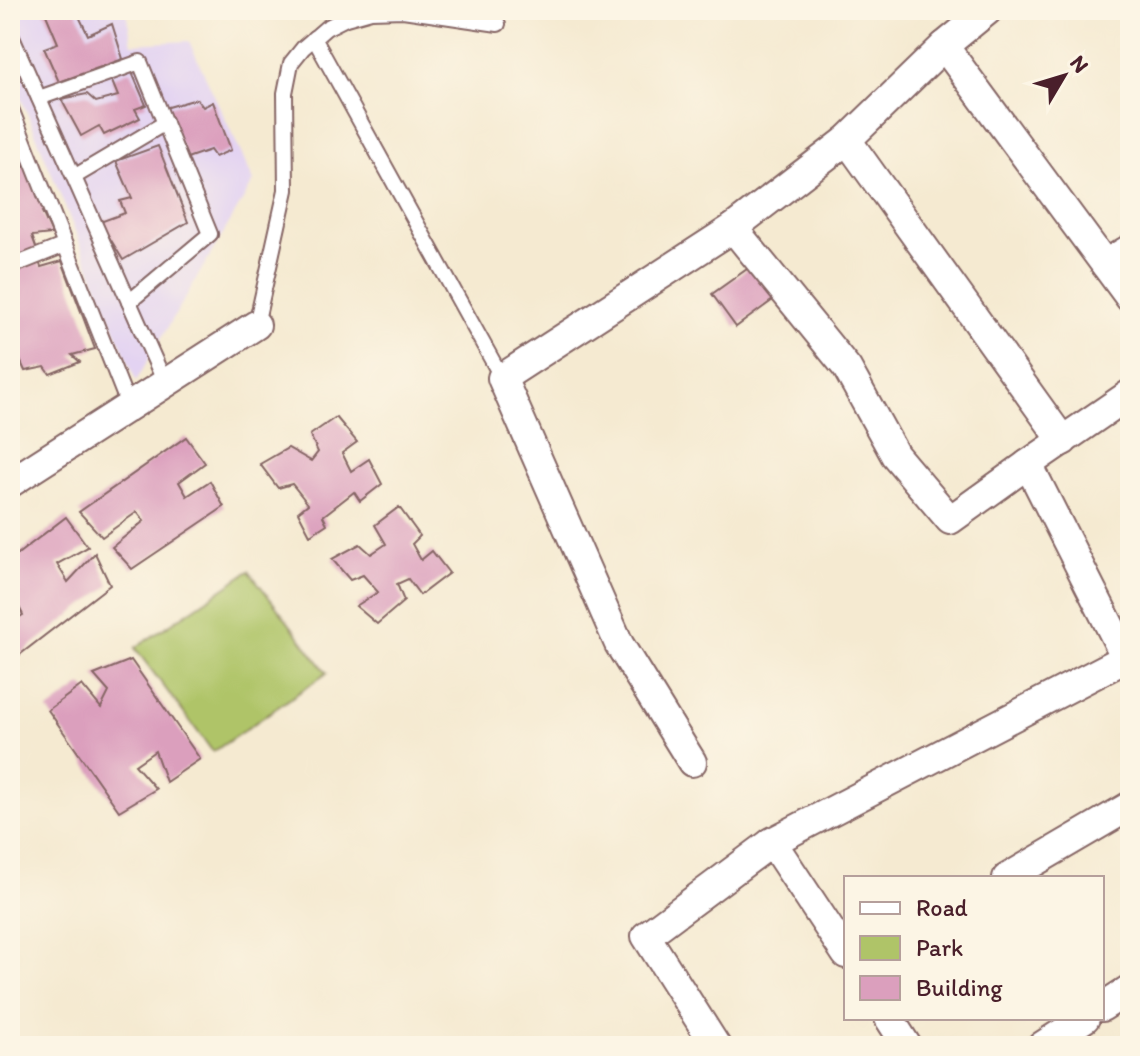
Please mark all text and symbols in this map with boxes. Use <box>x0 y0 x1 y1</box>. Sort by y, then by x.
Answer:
north arrow <box>1024 36 1104 116</box>
text: N <box>1064 50 1095 78</box>
legend <box>844 876 1104 1020</box>
text: Road <box>916 893 968 922</box>
text: Park <box>916 933 963 962</box>
text: Building <box>916 973 1003 1002</box>

